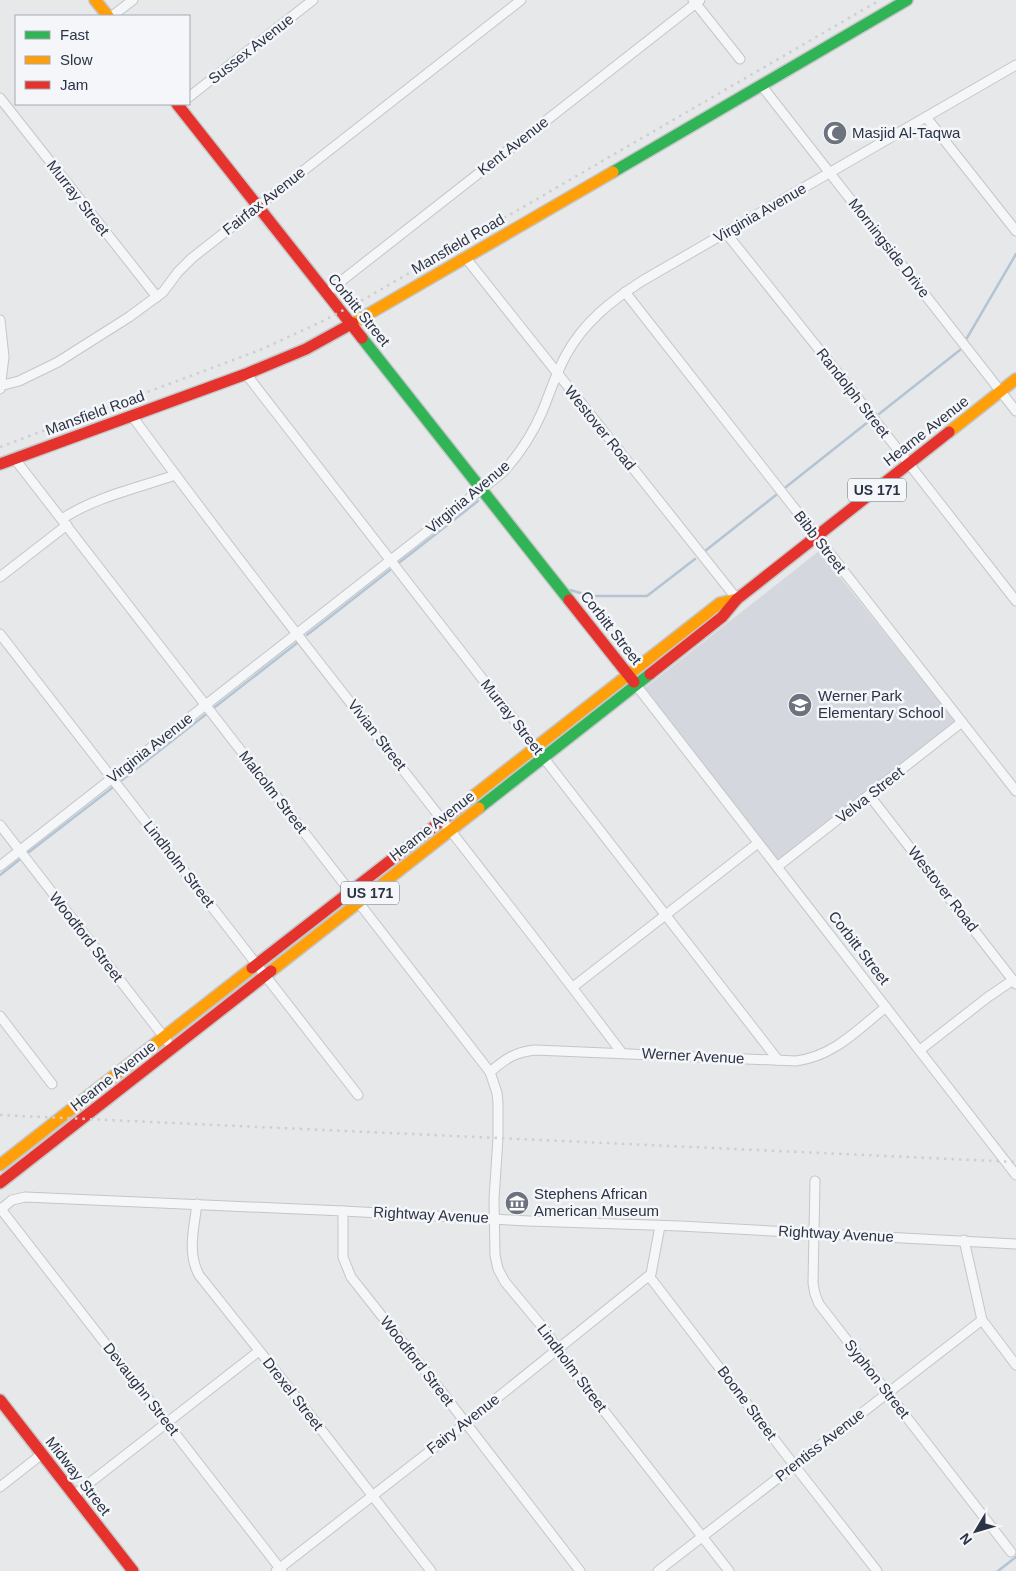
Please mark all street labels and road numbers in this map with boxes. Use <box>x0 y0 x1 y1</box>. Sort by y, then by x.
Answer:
street label: Sussex Avenue <box>205 10 297 87</box>
street label: Kent Avenue <box>474 113 551 178</box>
street label: Murray Street <box>44 157 114 239</box>
street label: Fairfax Avenue <box>219 163 308 238</box>
street label: Virginia Avenue <box>711 179 809 246</box>
street label: Morningside Drive <box>845 195 933 301</box>
street label: Mansfield Road <box>408 210 507 277</box>
street label: Corbitt Street <box>325 270 394 350</box>
street label: Randolph Street <box>813 345 894 441</box>
street label: Westover Road <box>561 382 639 473</box>
street label: Mansfield Road <box>43 387 147 438</box>
street label: Hearne Avenue <box>880 392 972 469</box>
street label: Virginia Avenue <box>422 457 513 536</box>
road number: US 171 <box>848 478 906 502</box>
street label: Bibb Street <box>791 507 850 577</box>
street label: Corbitt Street <box>577 588 646 668</box>
street label: Murray Street <box>478 676 548 758</box>
street label: Vivian Street <box>345 696 411 774</box>
street label: Virginia Avenue <box>104 709 196 786</box>
street label: Malcolm Street <box>236 747 311 837</box>
street label: Velva Street <box>833 763 907 826</box>
street label: Hearne Avenue <box>386 787 478 864</box>
street label: Lindholm Street <box>140 817 219 911</box>
street label: Westover Road <box>905 843 982 935</box>
road number: US 171 <box>341 881 399 904</box>
street label: Woodford Street <box>46 889 127 986</box>
street label: Corbitt Street <box>825 908 894 988</box>
street label: Hearne Avenue <box>67 1037 159 1114</box>
street label: Werner Avenue <box>641 1044 745 1067</box>
street label: Rightway Avenue <box>373 1203 489 1226</box>
street label: Rightway Avenue <box>778 1222 894 1245</box>
street label: Woodford Street <box>377 1313 458 1410</box>
street label: Lindholm Street <box>534 1321 611 1415</box>
street label: Syphon Street <box>841 1336 914 1422</box>
street label: Devaughn Street <box>100 1339 183 1439</box>
street label: Drexel Street <box>260 1354 328 1434</box>
street label: Boone Street <box>714 1363 781 1443</box>
street label: Fairy Avenue <box>423 1390 502 1457</box>
street label: Prentiss Avenue <box>772 1405 868 1485</box>
street label: Midway Street <box>42 1433 115 1519</box>

